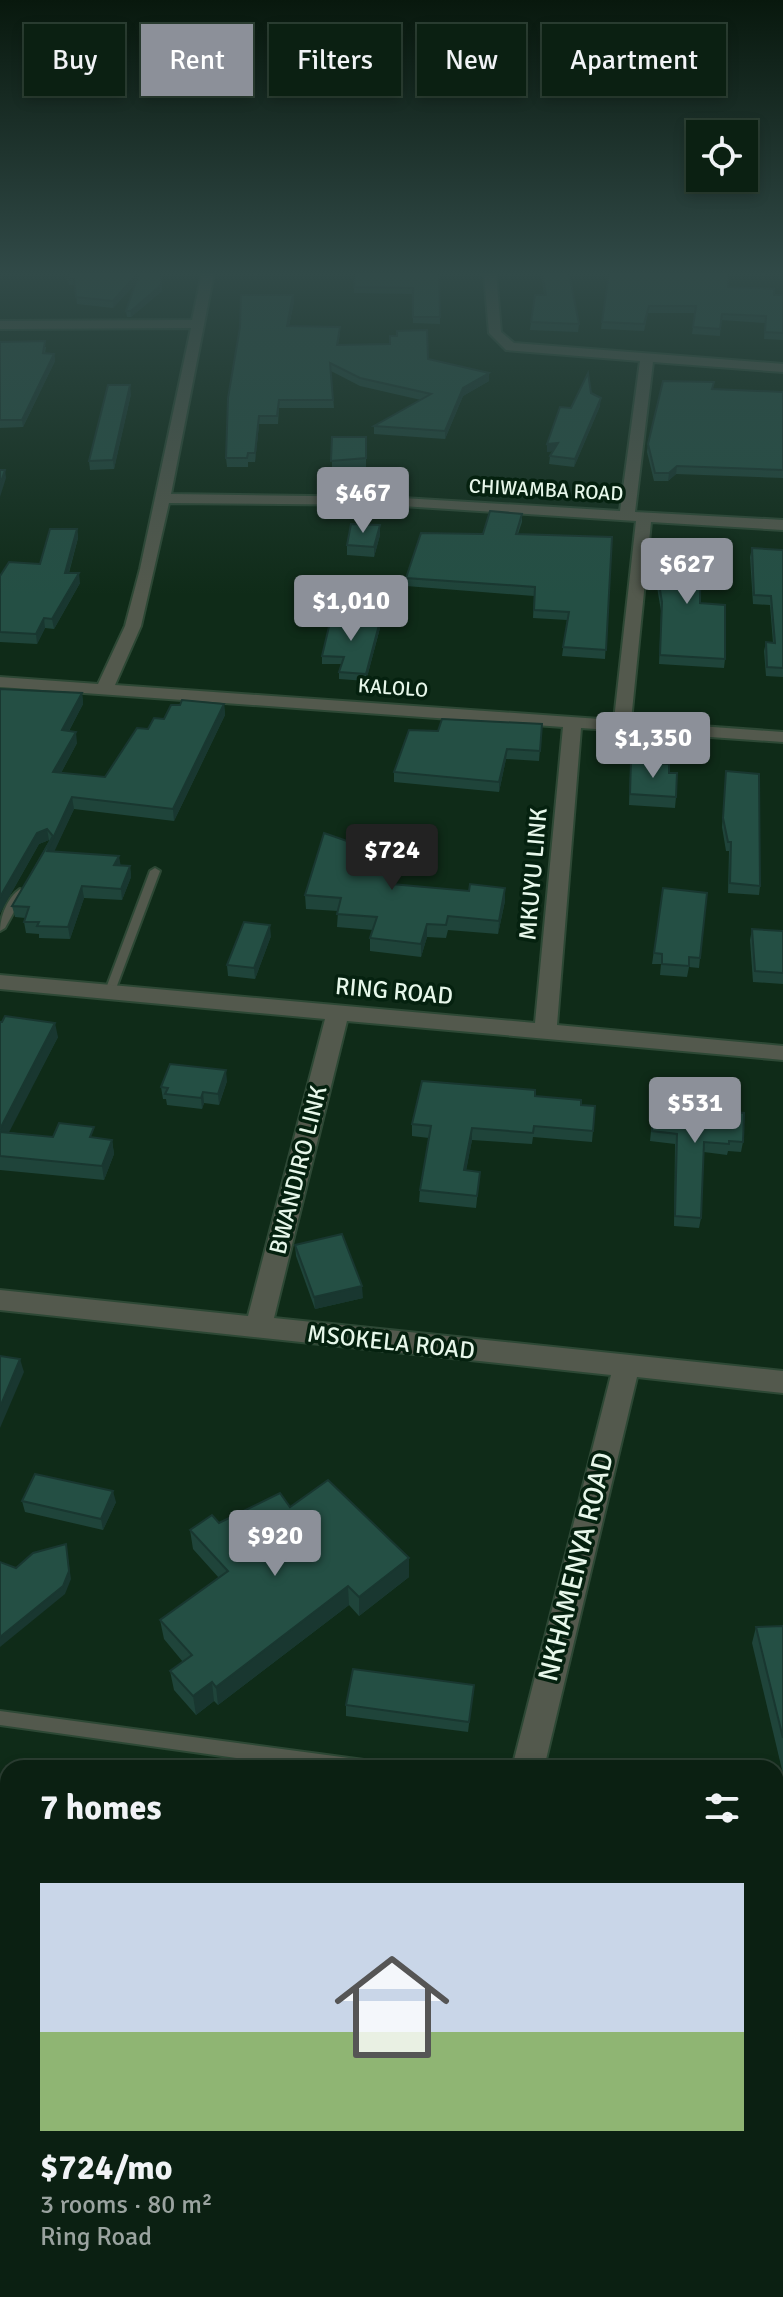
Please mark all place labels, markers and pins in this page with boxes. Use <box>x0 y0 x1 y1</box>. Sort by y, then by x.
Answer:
pin: $467 <box>316 467 410 535</box>
pin: $627 <box>640 538 734 606</box>
pin: $1,010 <box>286 575 416 643</box>
pin: $1,350 <box>588 712 718 780</box>
pin: $724 <box>345 824 439 892</box>
pin: $531 <box>648 1077 742 1145</box>
pin: $920 <box>228 1510 322 1578</box>

